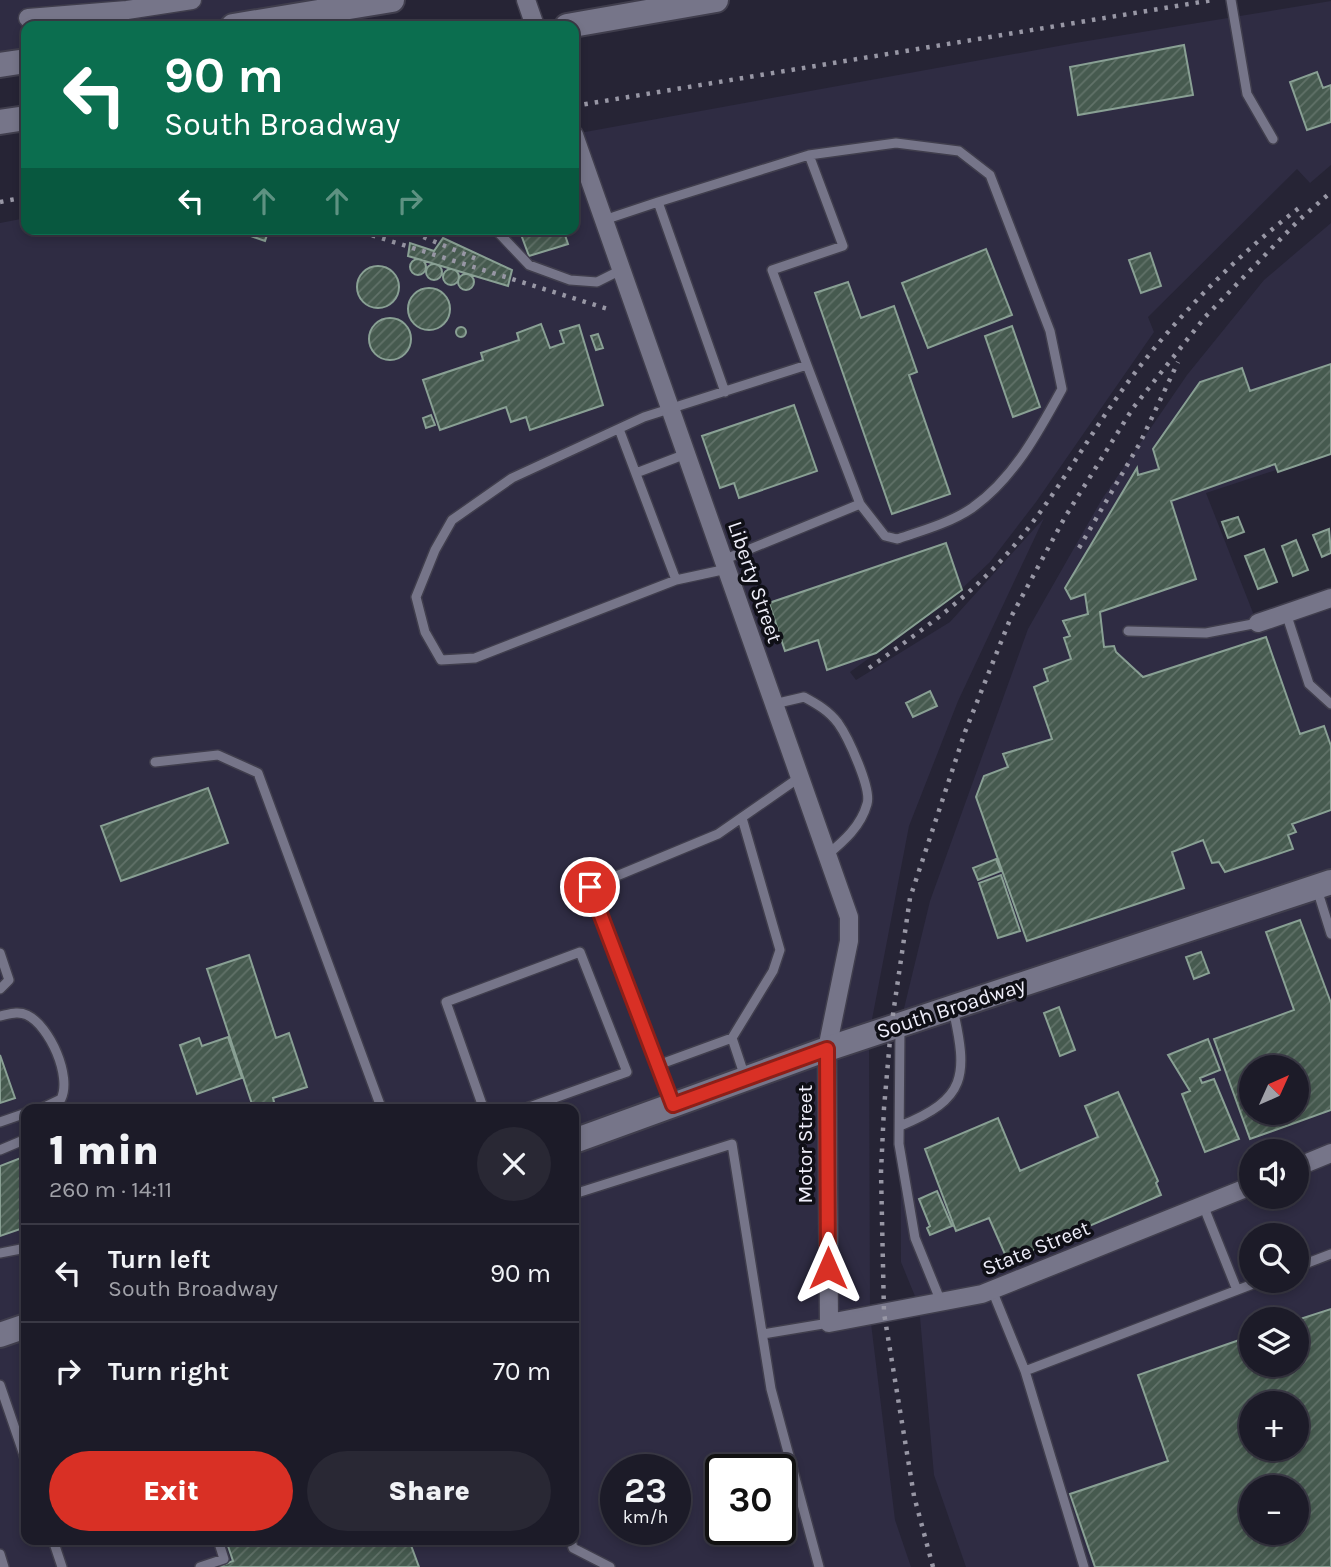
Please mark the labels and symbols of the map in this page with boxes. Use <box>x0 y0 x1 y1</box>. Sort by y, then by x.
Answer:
street label: Liberty Street <box>723 518 787 646</box>
pin <box>560 857 620 917</box>
street label: South Broadway <box>874 973 1029 1043</box>
north arrow <box>1239 1055 1309 1125</box>
street label: Motor Street <box>793 1084 817 1203</box>
street label: State Street <box>979 1216 1093 1280</box>
position arrow <box>791 1231 865 1305</box>
speed limit sign: 30 <box>705 1454 796 1545</box>

